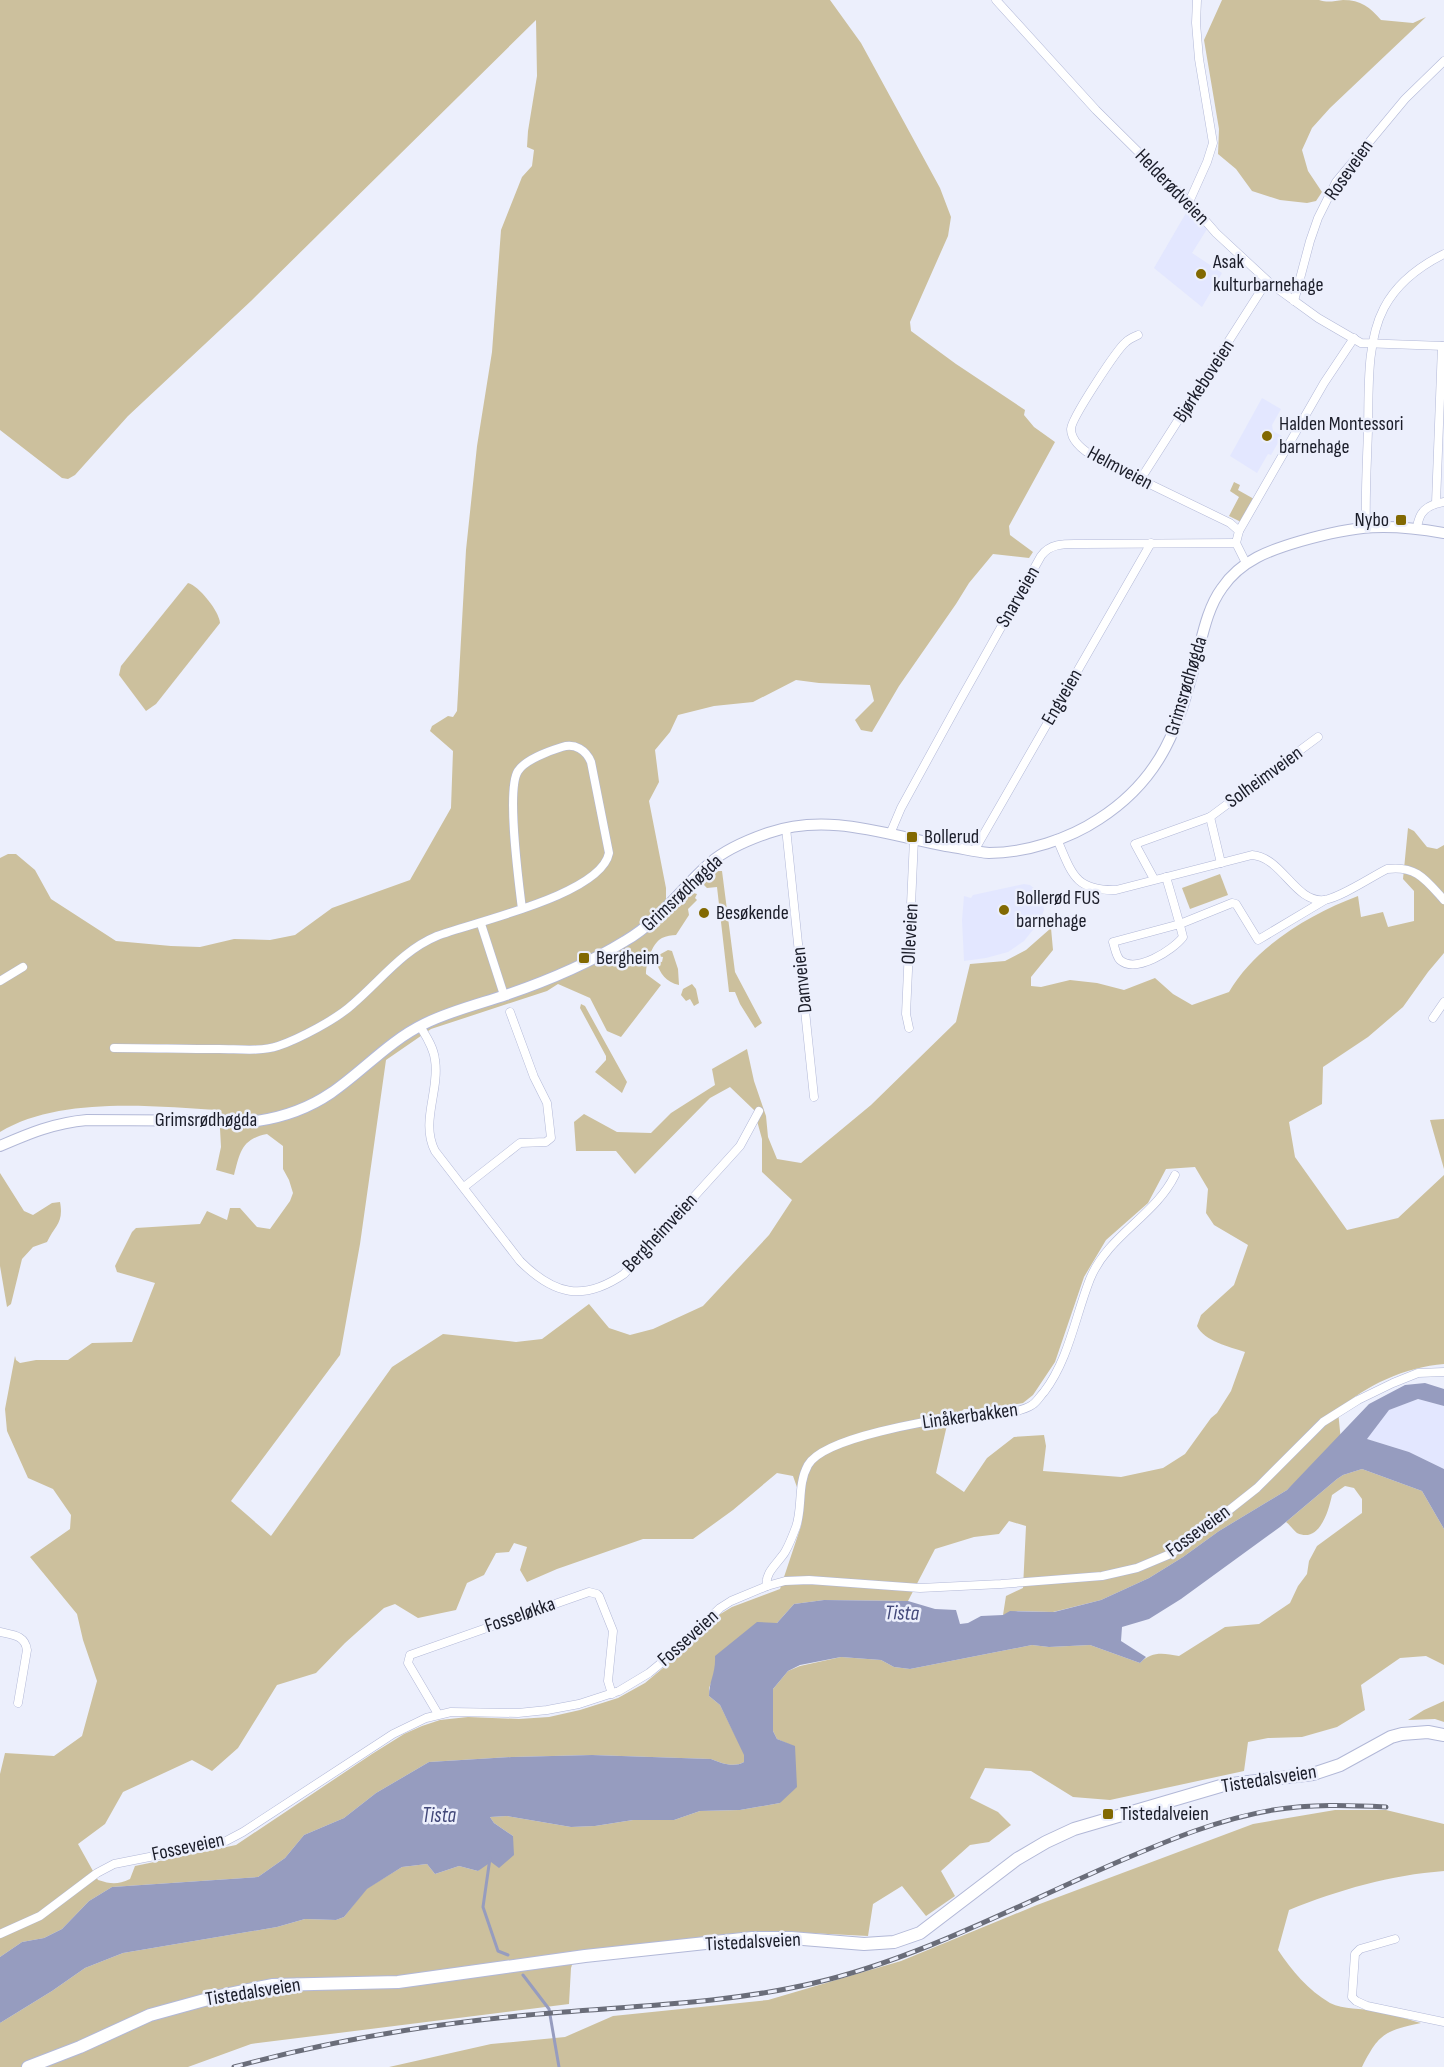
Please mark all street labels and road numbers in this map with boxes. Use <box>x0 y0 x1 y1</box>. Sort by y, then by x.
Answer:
street label: Roseveien <box>1320 135 1378 205</box>
street label: Helderødveien <box>1130 144 1214 230</box>
street label: Bjørkeboveien <box>1168 335 1240 427</box>
street label: Helmveien <box>1083 441 1157 495</box>
street label: Snarveien <box>991 562 1045 632</box>
street label: Grimsrødhøgda <box>1160 634 1212 738</box>
street label: Engveien <box>1037 665 1087 729</box>
street label: Solheimveien <box>1221 741 1307 813</box>
street label: Grimsrødhøgda <box>636 849 728 937</box>
street label: Olleveien <box>896 903 924 965</box>
street label: Damveien <box>787 946 817 1014</box>
street label: Grimsrødhøgda <box>155 1108 257 1132</box>
street label: Bergheimveien <box>617 1189 703 1277</box>
street label: Linåkerbakken <box>921 1397 1019 1435</box>
street label: Fosseveien <box>1161 1500 1235 1562</box>
street label: Fosseløkka <box>482 1592 558 1638</box>
street label: Fosseveien <box>653 1604 723 1672</box>
street label: Tistedalsveien <box>1220 1760 1318 1798</box>
street label: Fosseveien <box>150 1828 226 1866</box>
street label: Tistedalsveien <box>705 1928 801 1956</box>
street label: Tistedalsveien <box>204 1973 302 2011</box>

